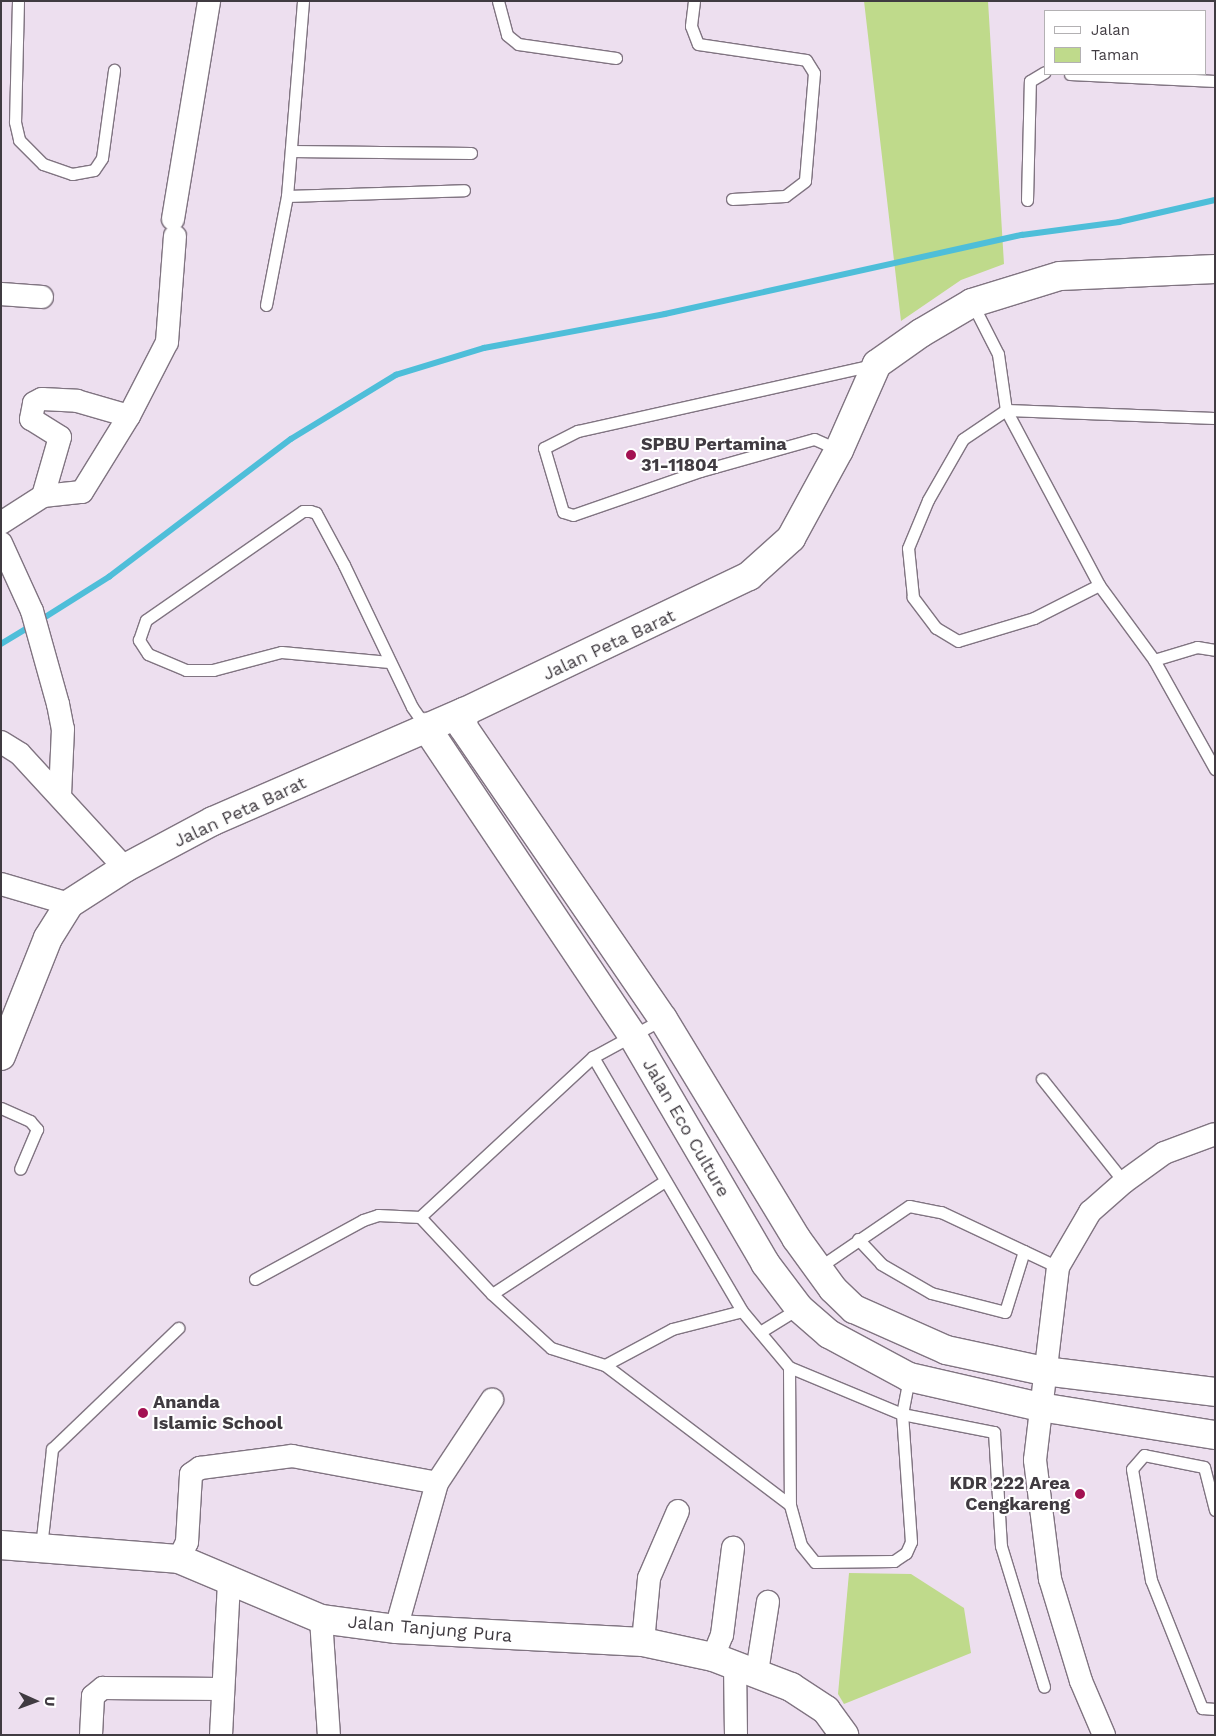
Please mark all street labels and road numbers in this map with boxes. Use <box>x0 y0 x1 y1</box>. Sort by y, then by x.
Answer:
street label: Jalan Peta Barat <box>539 605 679 685</box>
street label: Jalan Peta Barat <box>170 772 310 852</box>
street label: Jalan Eco Culture <box>638 1055 734 1201</box>
street label: Jalan Tanjung Pura <box>347 1611 513 1647</box>

